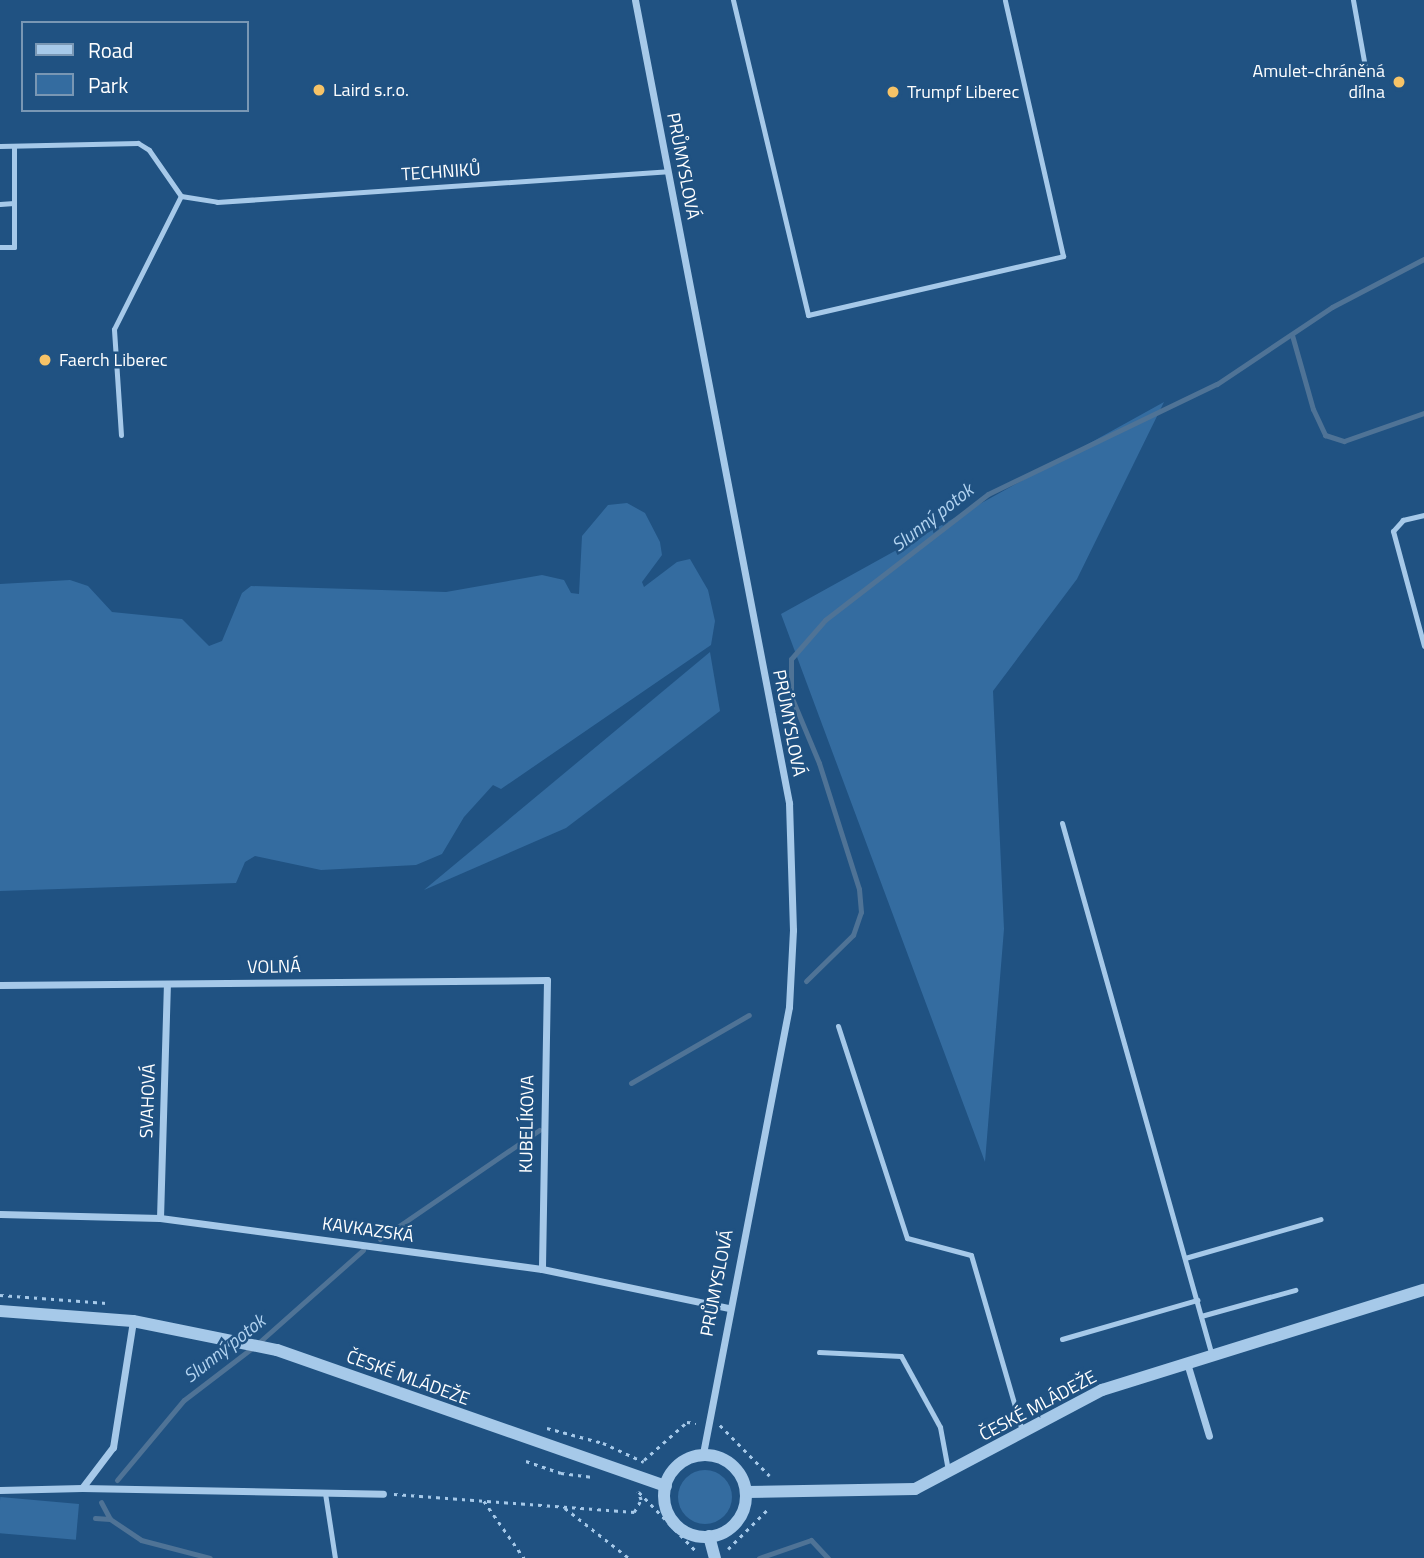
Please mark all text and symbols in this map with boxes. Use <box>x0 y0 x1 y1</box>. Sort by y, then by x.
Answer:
legend <box>21 21 248 112</box>
text: Road <box>88 34 133 66</box>
place label: Amulet-chráněná dílna <box>1252 61 1385 104</box>
text: Park <box>88 69 128 101</box>
marker: Amulet-chráněná dílna <box>1391 74 1407 90</box>
place label: Laird s.r.o. <box>333 79 409 101</box>
place label: Trumpf Liberec <box>907 81 1019 103</box>
marker: Laird s.r.o. <box>311 82 327 98</box>
marker: Trumpf Liberec <box>885 84 901 100</box>
street label: PRŮMYSLOVÁ <box>662 111 704 221</box>
street label: TECHNIKŮ <box>401 158 481 186</box>
place label: Faerch Liberec <box>59 349 168 371</box>
marker: Faerch Liberec <box>37 352 53 368</box>
water label: Slunný potok <box>887 478 977 556</box>
street label: PRŮMYSLOVÁ <box>768 668 810 778</box>
street label: VOLNÁ <box>247 956 301 978</box>
street label: SVAHOVÁ <box>136 1063 160 1139</box>
street label: KUBELÍKOVA <box>515 1075 539 1173</box>
street label: KAVKAZSKÁ <box>321 1213 415 1247</box>
street label: PRŮMYSLOVÁ <box>696 1228 738 1338</box>
water label: Slunný potok <box>179 1309 269 1387</box>
street label: ČESKÉ MLÁDEŽE <box>344 1346 472 1410</box>
street label: ČESKÉ MLÁDEŽE <box>976 1366 1100 1446</box>

